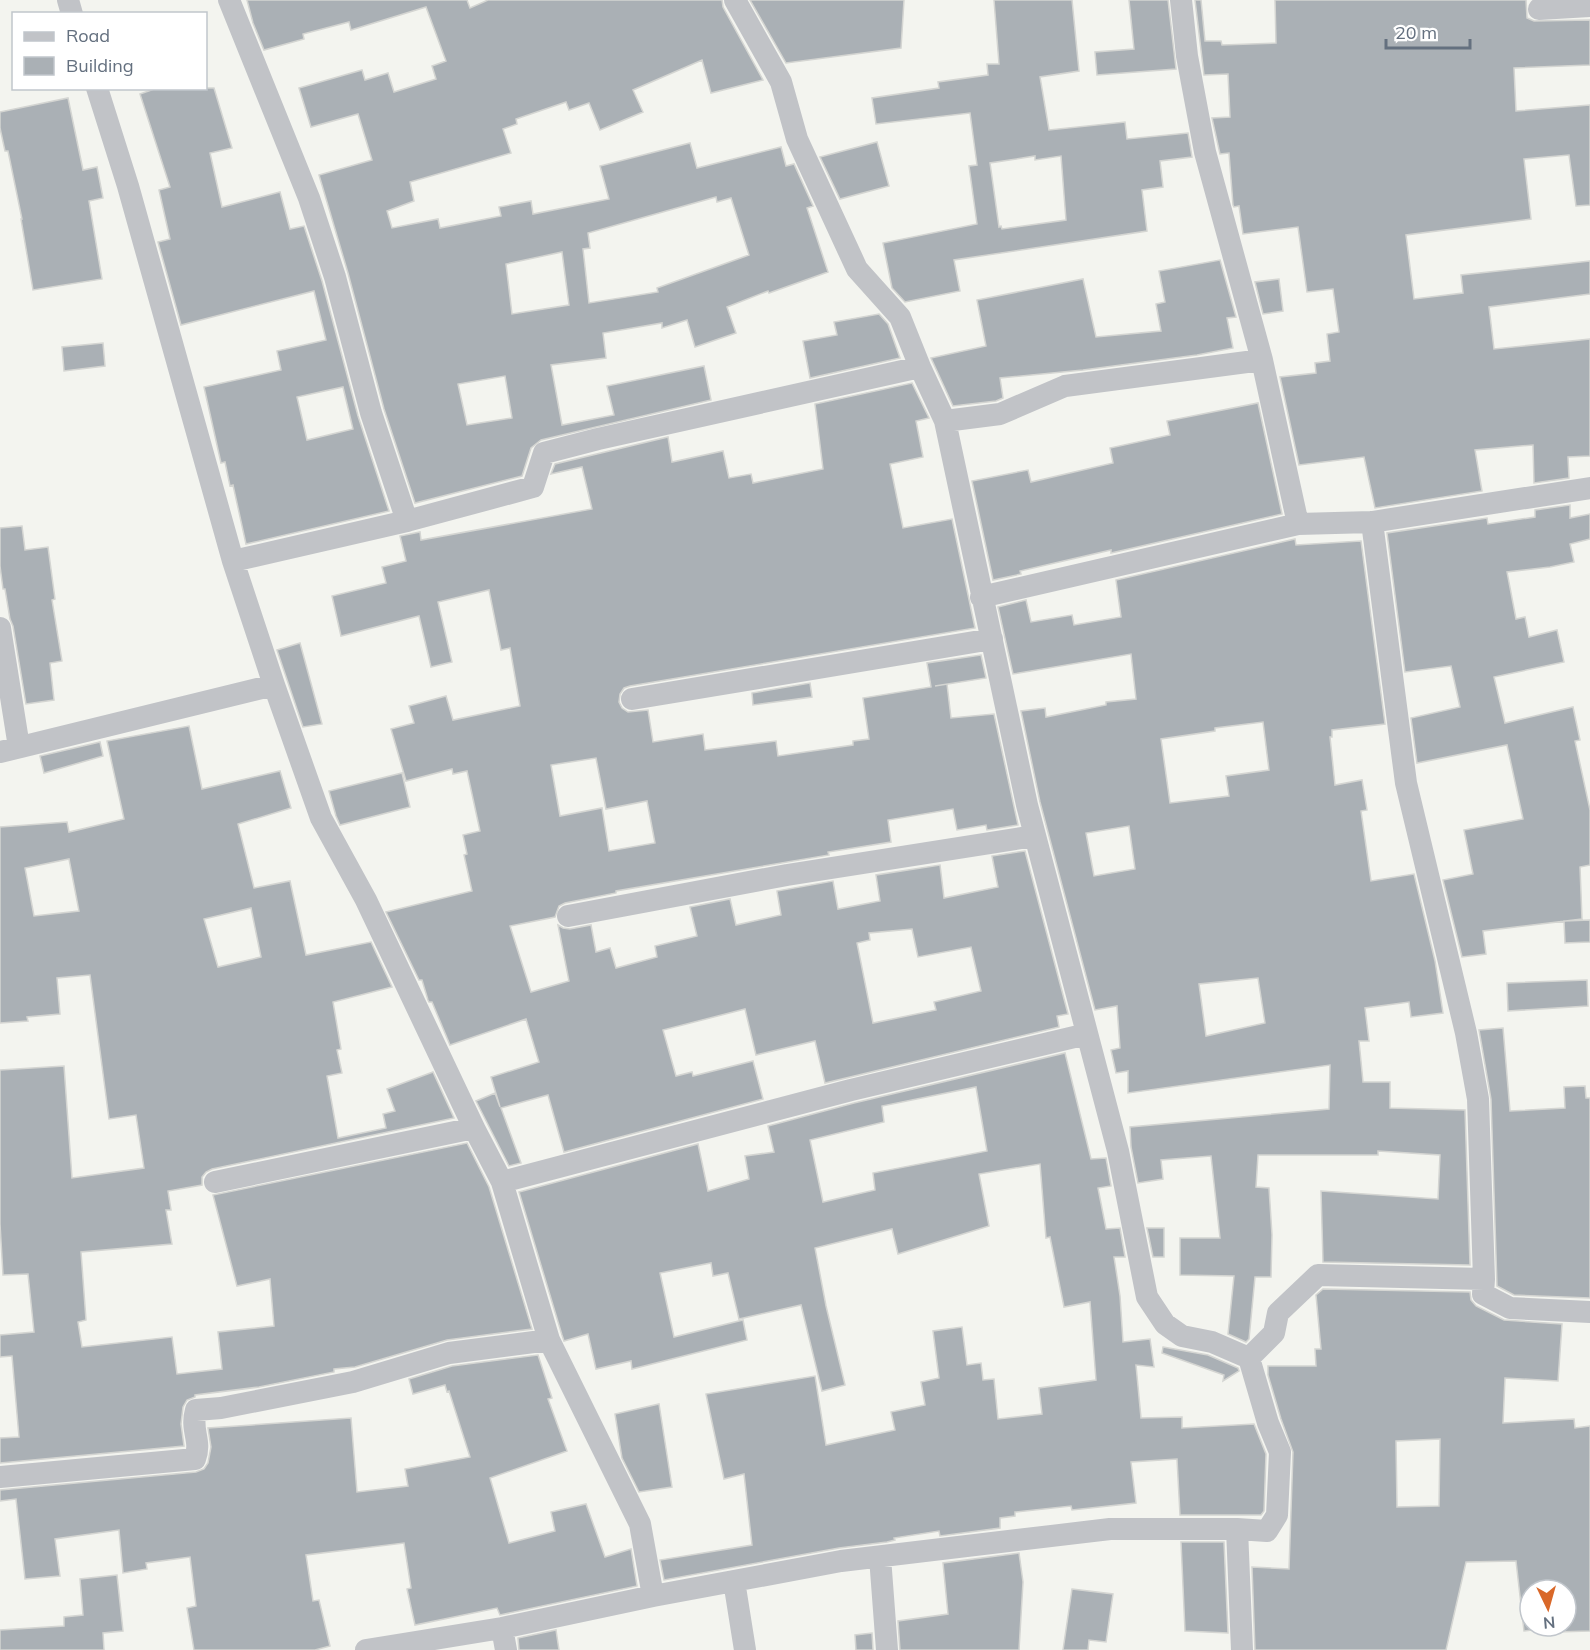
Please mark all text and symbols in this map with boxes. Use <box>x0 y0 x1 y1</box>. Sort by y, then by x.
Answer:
legend <box>12 12 207 90</box>
scale bar <box>1386 12 1470 50</box>
text: 20 m <box>1395 21 1437 44</box>
text: Road <box>66 24 110 47</box>
text: Building <box>66 54 134 77</box>
north arrow <box>1518 1578 1578 1638</box>
text: N <box>1542 1612 1556 1633</box>

